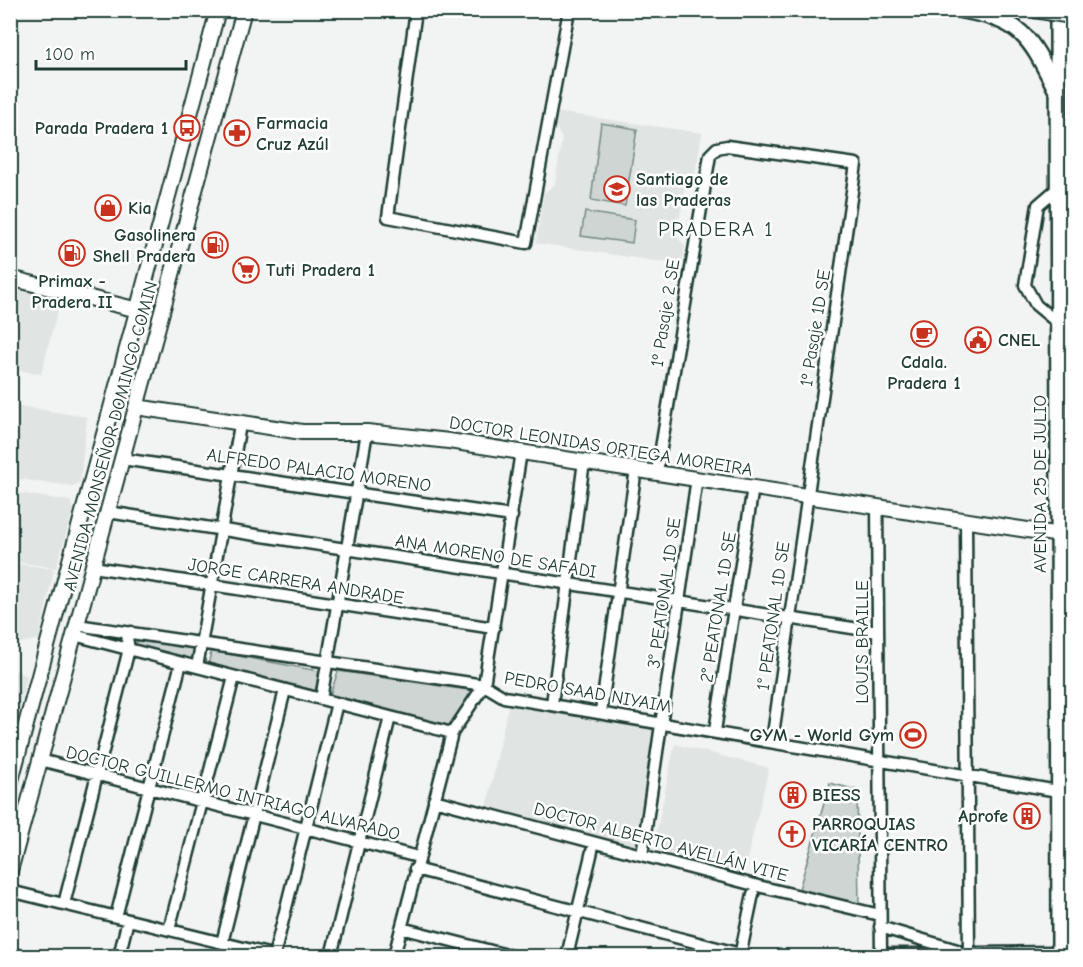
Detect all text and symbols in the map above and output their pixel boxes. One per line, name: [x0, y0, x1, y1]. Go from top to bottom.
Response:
scale bar: [36, 33, 186, 71]
text: 100 m: [45, 44, 95, 65]
bus stop icon: Parada Pradera 1: [172, 113, 202, 143]
place label: Farmacia Cruz Azúl: [256, 113, 329, 155]
place label: Parada Pradera 1: [35, 118, 168, 139]
pharmacy icon: Farmacia Cruz Azúl: [222, 118, 252, 148]
place label: Santiago de las Praderas: [636, 169, 731, 211]
school or university icon: Santiago de las Praderas: [602, 174, 632, 204]
shop icon: Kia: [93, 193, 123, 223]
place label: Kia: [128, 198, 152, 219]
district label: PRADERA 1: [658, 217, 774, 241]
place label: Gasolinera Shell Pradera: [93, 225, 196, 267]
fuel station icon: Gasolinera Shell Pradera: [200, 230, 230, 260]
fuel station icon: Primax - Pradera II: [57, 238, 87, 268]
supermarket icon: Tuti Pradera 1: [231, 255, 261, 285]
street label: 1º Pasaje 2 SE: [647, 257, 684, 369]
place label: Tuti Pradera 1: [266, 260, 375, 281]
street label: 1º Pasaje 1D SE: [796, 268, 835, 388]
place label: Primax - Pradera II: [32, 271, 112, 313]
street label: AVENIDA MONSEÑOR DOMINGO COMIN: [59, 279, 162, 593]
cafe icon: Cdala. Pradera 1: [909, 319, 939, 349]
public building icon: CNEL: [963, 325, 993, 355]
place label: CNEL: [998, 330, 1040, 351]
place label: Cdala. Pradera 1: [887, 352, 961, 394]
street label: AVENIDA 25 DE JULIO: [1030, 395, 1051, 573]
street label: DOCTOR LEONIDAS ORTEGA MOREIRA: [448, 412, 754, 481]
street label: ALFREDO PALACIO MORENO: [205, 444, 432, 497]
street label: 3° PEATONAL 1D SE: [644, 516, 685, 670]
street label: ANA MORENO DE SAFADI: [394, 530, 598, 583]
street label: 2° PEATONAL 1D SE: [696, 530, 741, 684]
street label: 1° PEATONAL 1D SE: [753, 540, 794, 692]
street label: JORGE CARRERA ANDRADE: [186, 554, 406, 609]
street label: LOUIS BRAILLE: [852, 580, 873, 704]
street label: PEDRO SAAD NIYAIM: [503, 667, 673, 718]
sports icon: GYM - World Gym: [898, 720, 928, 750]
place label: GYM - World Gym: [750, 725, 894, 746]
street label: DOCTOR GUILLERMO INTRIAGO ALVARADO: [64, 742, 402, 845]
building icon: BIESS: [778, 780, 808, 810]
place label: BIESS: [812, 785, 861, 806]
street label: DOCTOR ALBERTO AVELLÁN VITE: [531, 797, 791, 887]
building icon: Aprofe: [1012, 801, 1042, 831]
place label: Aprofe: [958, 806, 1008, 827]
place label: PARROQUIAS VICARÍA CENTRO: [812, 814, 948, 856]
church icon: PARROQUIAS VICARÍA CENTRO: [777, 819, 807, 849]

